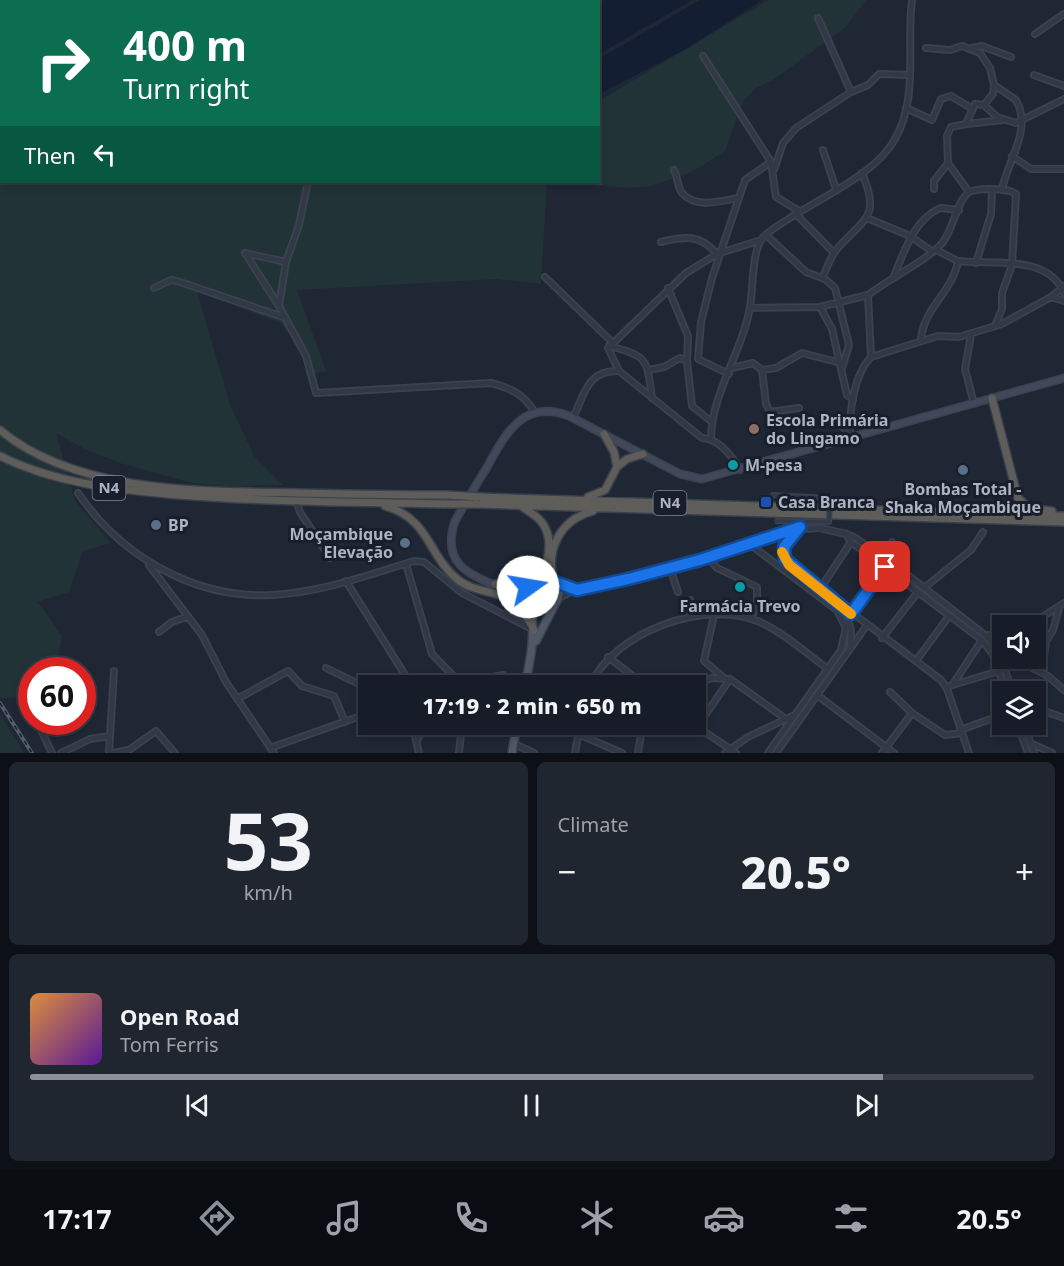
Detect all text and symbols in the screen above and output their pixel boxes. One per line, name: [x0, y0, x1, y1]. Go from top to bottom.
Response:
text: 400 m: [123, 16, 247, 73]
icon: right: [24, 24, 102, 102]
text: Turn right: [123, 70, 249, 107]
icon: left: [88, 138, 121, 171]
text: Then: [24, 140, 76, 170]
place label: Escola Primária do Lingamo: [766, 409, 888, 449]
marker: Escola Primária do Lingamo: [747, 422, 761, 436]
place label: M-pesa: [745, 454, 803, 476]
marker: M-pesa: [726, 458, 740, 472]
marker: Bombas Total - Shaka Moçambique: [956, 463, 970, 477]
road number: N4: [92, 476, 126, 500]
place label: Bombas Total - Shaka Moçambique: [885, 478, 1041, 518]
road number: N4: [654, 491, 686, 515]
place label: Casa Branca: [778, 491, 875, 513]
marker: Casa Branca: [759, 495, 773, 509]
place label: BP: [168, 514, 189, 536]
marker: BP: [149, 518, 163, 532]
place label: Moçambique Elevação: [290, 523, 393, 563]
marker: Moçambique Elevação: [398, 536, 412, 550]
pin: [859, 541, 910, 592]
icon: arrive: [868, 550, 901, 583]
position arrow: [496, 555, 560, 619]
marker: Farmácia Trevo: [733, 580, 747, 594]
place label: Farmácia Trevo: [679, 595, 801, 617]
map controls: [992, 615, 1046, 735]
button: sound: [992, 615, 1046, 669]
speed limit sign: 60: [18, 657, 96, 735]
button: layers: [992, 681, 1046, 735]
text: 17:19 · 2 min · 650 m: [422, 690, 642, 720]
text: 53: [224, 787, 313, 893]
text: Climate: [558, 811, 629, 838]
text: 20.5°: [741, 841, 851, 902]
text: −: [558, 849, 576, 894]
text: +: [1015, 849, 1034, 894]
text: km/h: [244, 879, 293, 906]
text: Open Road: [120, 1001, 240, 1031]
text: Tom Ferris: [120, 1031, 219, 1058]
icon: previous: [181, 1089, 214, 1122]
icon: pause: [515, 1089, 548, 1122]
icon: next: [850, 1089, 883, 1122]
icon: directions: [196, 1197, 238, 1239]
icon: music: [323, 1197, 365, 1239]
icon: phone: [450, 1197, 492, 1239]
icon: climate: [576, 1197, 618, 1239]
icon: car: [703, 1197, 745, 1239]
icon: filters: [830, 1197, 872, 1239]
text: 17:17: [42, 1200, 112, 1237]
text: 20.5°: [956, 1200, 1022, 1237]

